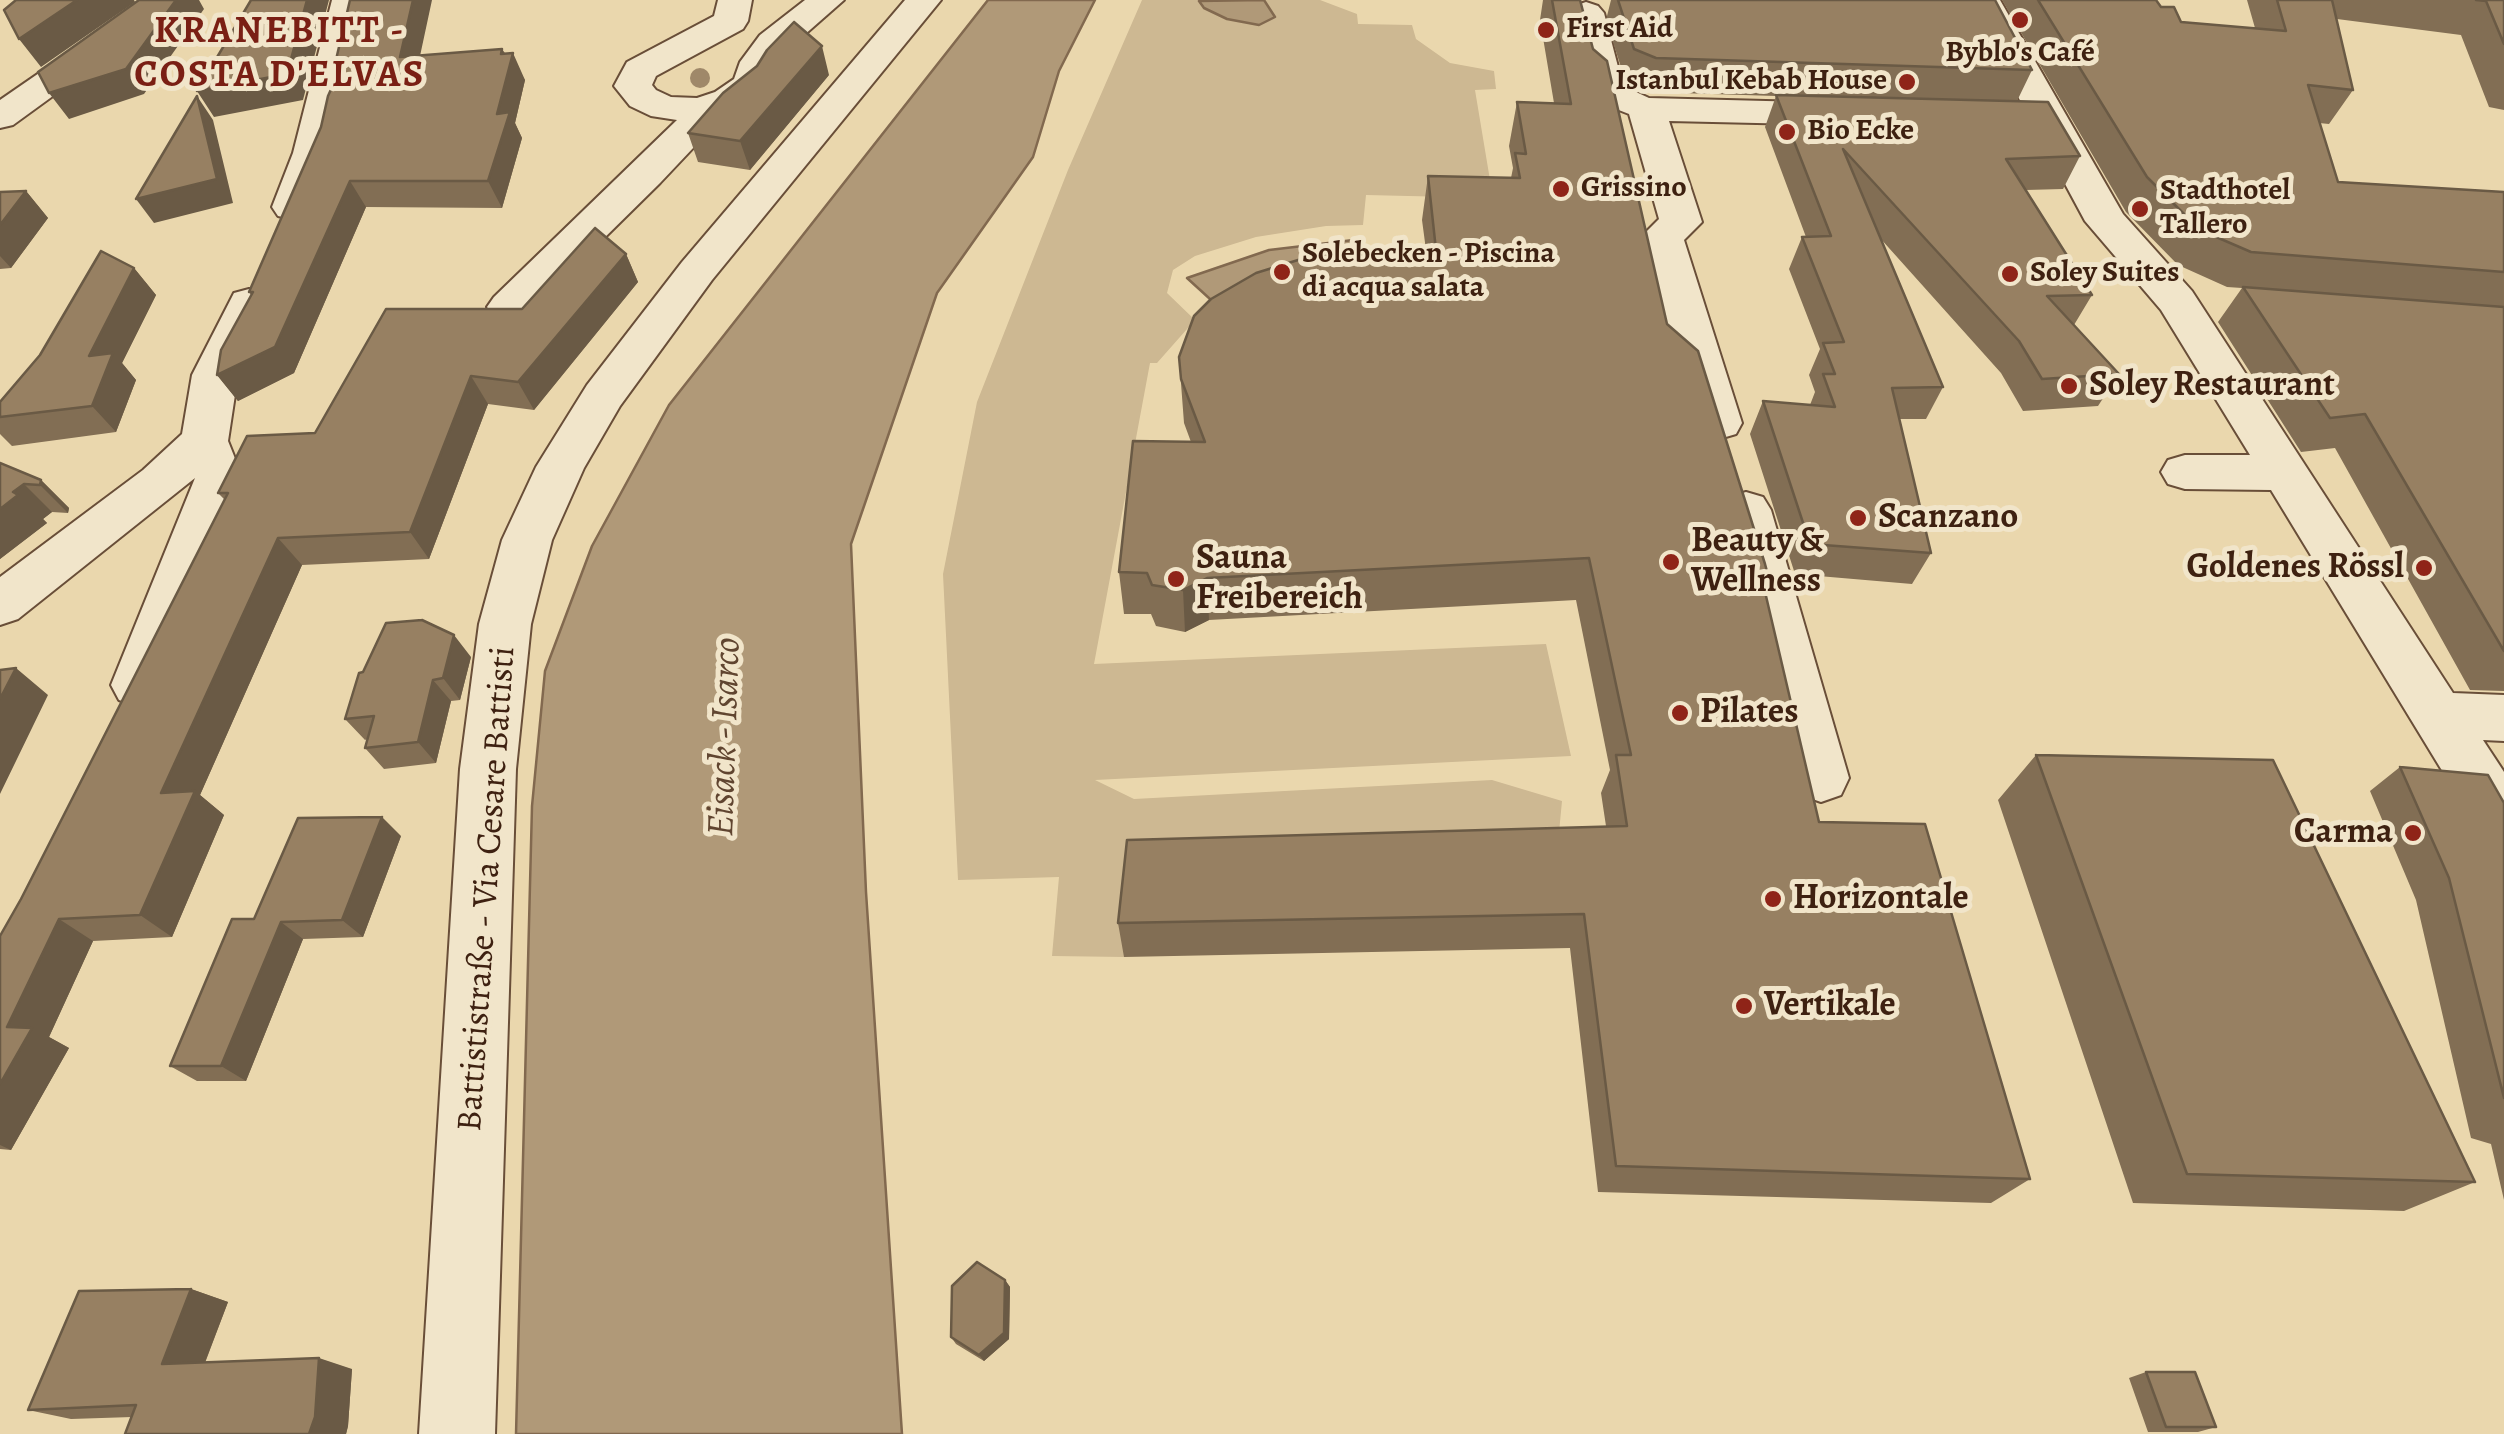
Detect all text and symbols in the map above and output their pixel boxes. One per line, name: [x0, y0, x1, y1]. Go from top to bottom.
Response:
marker: Byblo's Café: [2009, 9, 2031, 31]
district label: KRANEBITT - COSTA D'ELVAS: [134, 10, 426, 100]
place label: First Aid: [1566, 12, 1673, 48]
marker: First Aid: [1535, 19, 1557, 41]
place label: Byblo's Café: [1945, 36, 2095, 72]
place label: Istanbul Kebab House: [1615, 64, 1887, 100]
marker: Istanbul Kebab House: [1896, 71, 1918, 93]
place label: Bio Ecke: [1807, 114, 1914, 150]
marker: Bio Ecke: [1776, 121, 1798, 143]
place label: Grissino: [1581, 171, 1687, 207]
place label: Stadthotel Tallero: [2160, 174, 2290, 244]
marker: Grissino: [1550, 178, 1572, 200]
marker: Stadthotel Tallero: [2129, 198, 2151, 220]
place label: Solebecken - Piscina di acqua salata: [1302, 237, 1555, 308]
place label: Soley Suites: [2030, 256, 2179, 292]
marker: Solebecken - Piscina di acqua salata: [1271, 261, 1293, 283]
marker: Soley Suites: [1999, 263, 2021, 285]
place label: Soley Restaurant: [2089, 365, 2335, 407]
marker: Soley Restaurant: [2058, 375, 2080, 397]
place label: Scanzano: [1878, 497, 2018, 539]
marker: Scanzano: [1847, 507, 1869, 529]
place label: Beauty & Wellness: [1691, 521, 1824, 603]
place label: Sauna Freibereich: [1196, 538, 1363, 620]
place label: Goldenes Rössl: [2186, 547, 2404, 589]
marker: Beauty & Wellness: [1660, 551, 1682, 573]
marker: Goldenes Rössl: [2413, 557, 2435, 579]
marker: Sauna Freibereich: [1165, 568, 1187, 590]
water label: Eisack - Isarco: [700, 637, 752, 837]
street label: Battististraße - Via Cesare Battisti: [450, 645, 526, 1133]
place label: Pilates: [1700, 692, 1799, 734]
marker: Pilates: [1669, 702, 1691, 724]
place label: Carma: [2294, 812, 2393, 854]
marker: Carma: [2402, 822, 2424, 844]
place label: Horizontale: [1793, 878, 1969, 920]
marker: Horizontale: [1762, 888, 1784, 910]
place label: Vertikale: [1764, 985, 1896, 1027]
marker: Vertikale: [1733, 995, 1755, 1017]

